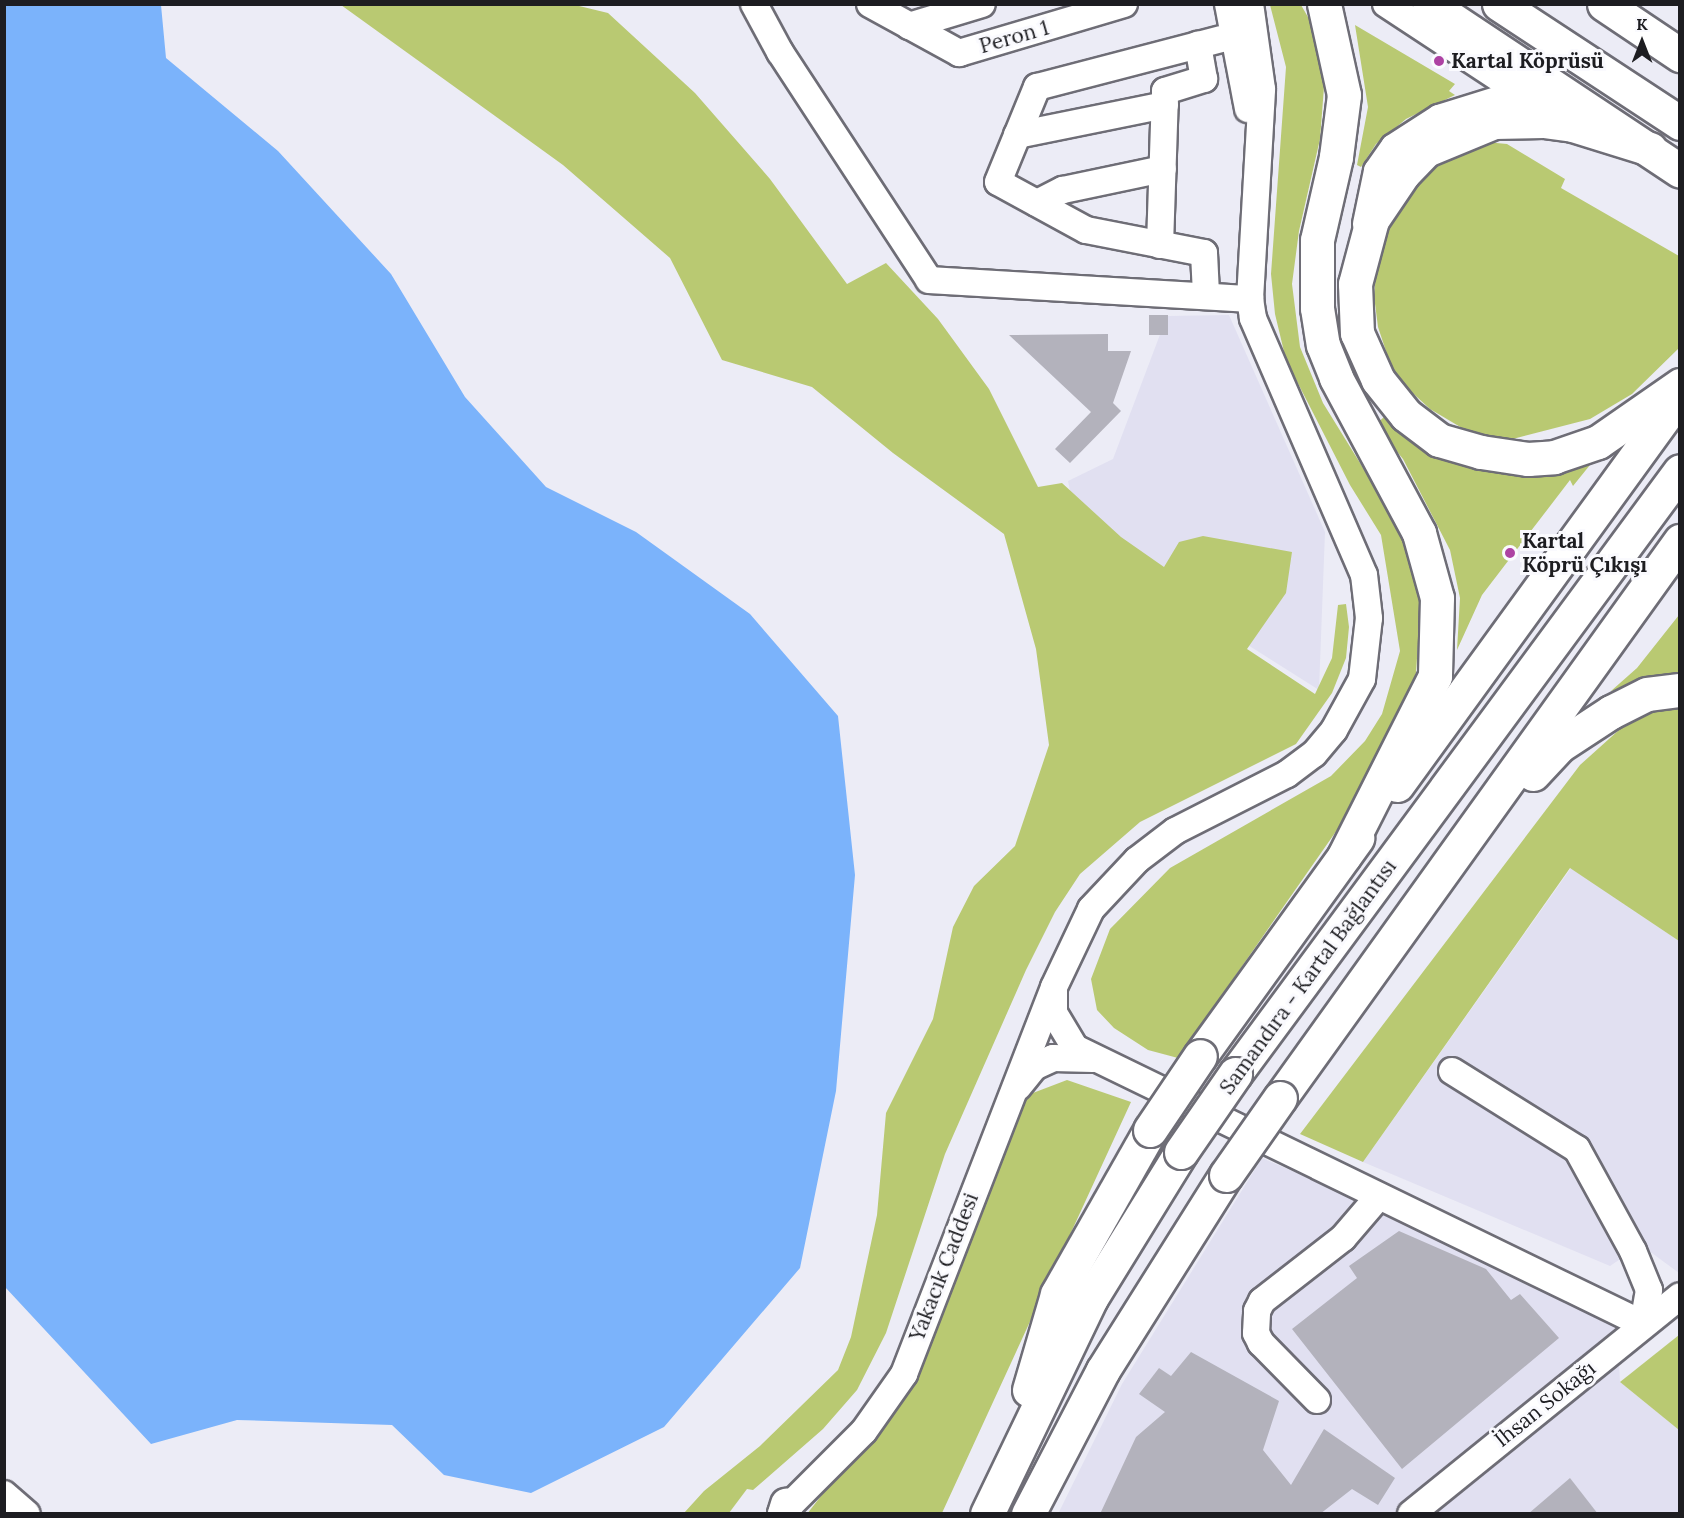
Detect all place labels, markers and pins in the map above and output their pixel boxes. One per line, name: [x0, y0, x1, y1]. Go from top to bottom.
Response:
place label: Kartal Köprüsü: [1451, 48, 1604, 74]
marker: Kartal Köprüsü: [1432, 54, 1446, 68]
place label: Kartal Köprü Çıkışı: [1522, 528, 1647, 578]
marker: Kartal Köprü Çıkışı: [1503, 546, 1517, 560]

